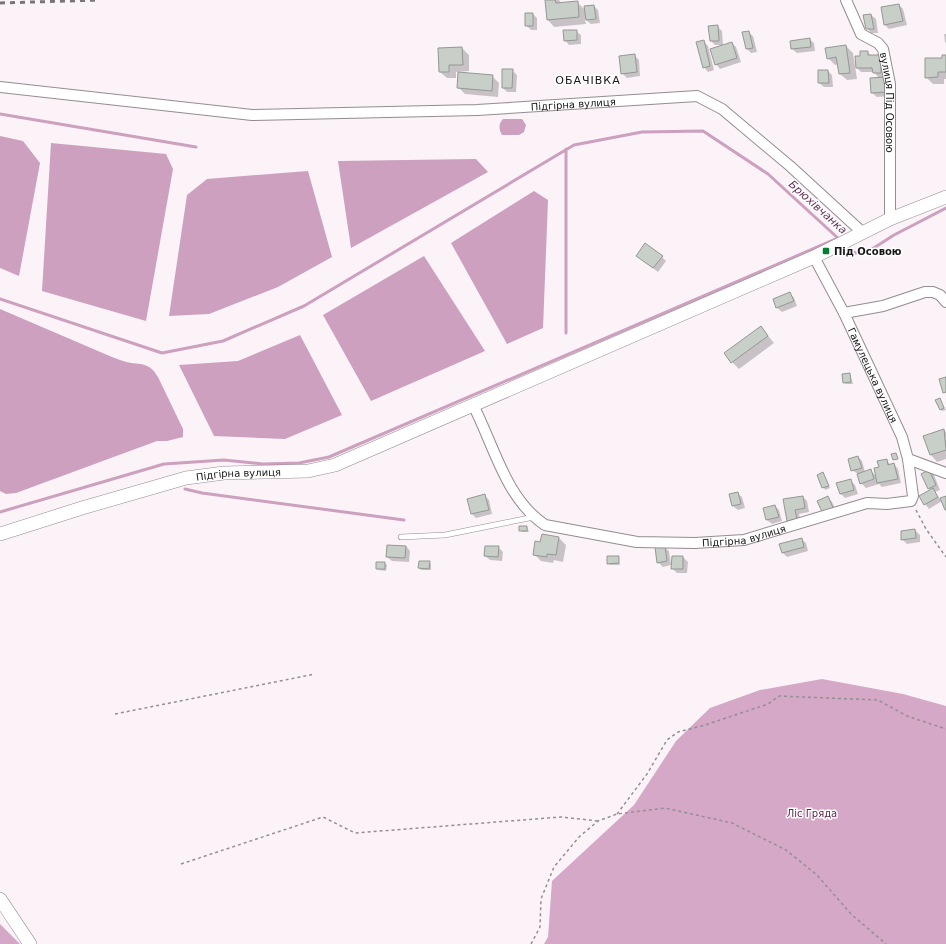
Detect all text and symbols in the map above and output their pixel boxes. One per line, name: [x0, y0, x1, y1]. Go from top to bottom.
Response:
street label: вулиця Під Осовою: [878, 51, 895, 153]
district label: ОБАЧІВКА: [555, 74, 621, 87]
street label: Підгірна вулиця: [530, 96, 616, 113]
water label: Брюхівчанка: [786, 178, 850, 237]
marker: Під Осовою: [821, 246, 831, 256]
place label: Під Осовою: [834, 246, 902, 257]
street label: Гамулецька вулиця: [846, 326, 900, 425]
street label: Підгірна вулиця: [195, 467, 281, 483]
street label: Підгірна вулиця: [702, 523, 787, 549]
park label: Ліс Гряда: [787, 808, 837, 819]

